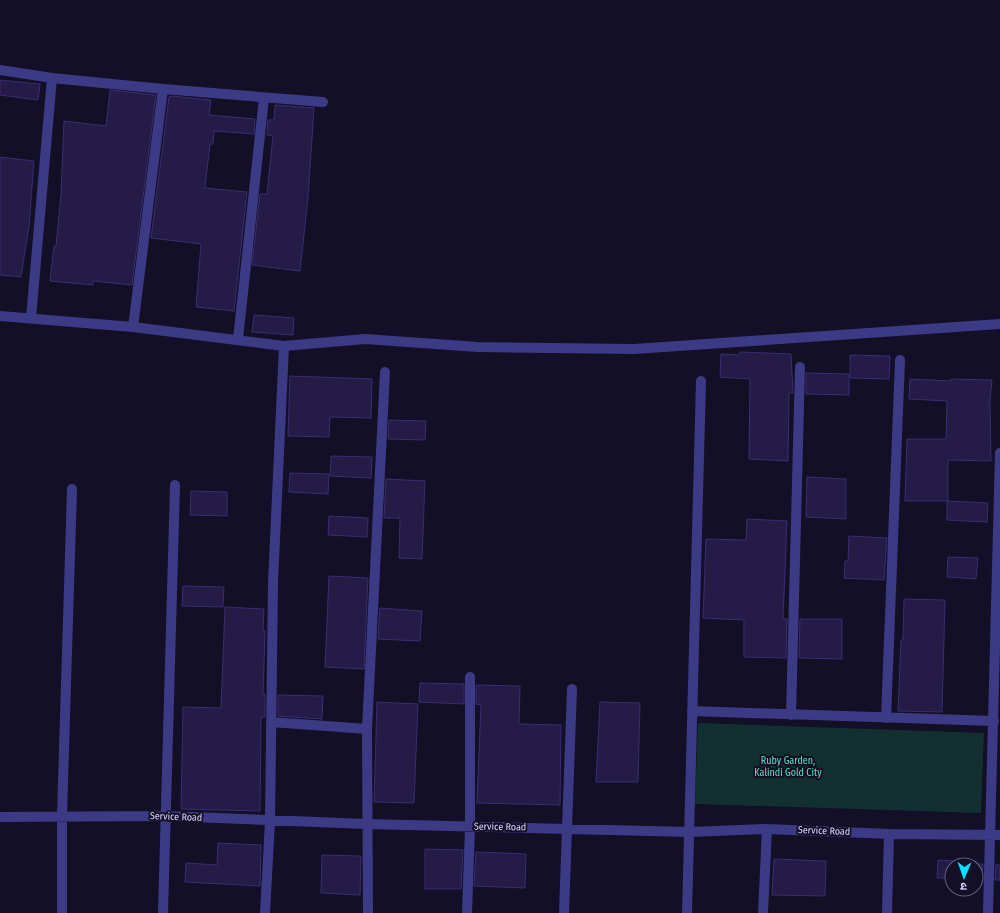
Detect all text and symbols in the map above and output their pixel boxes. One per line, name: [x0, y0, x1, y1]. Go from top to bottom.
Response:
park label: Ruby Garden, Kalindi Gold City: [754, 755, 822, 779]
street label: Service Road: [150, 810, 202, 824]
street label: Service Road: [474, 821, 526, 833]
street label: Service Road: [798, 824, 850, 838]
north arrow: [944, 857, 984, 897]
text: उ: [960, 880, 967, 893]

